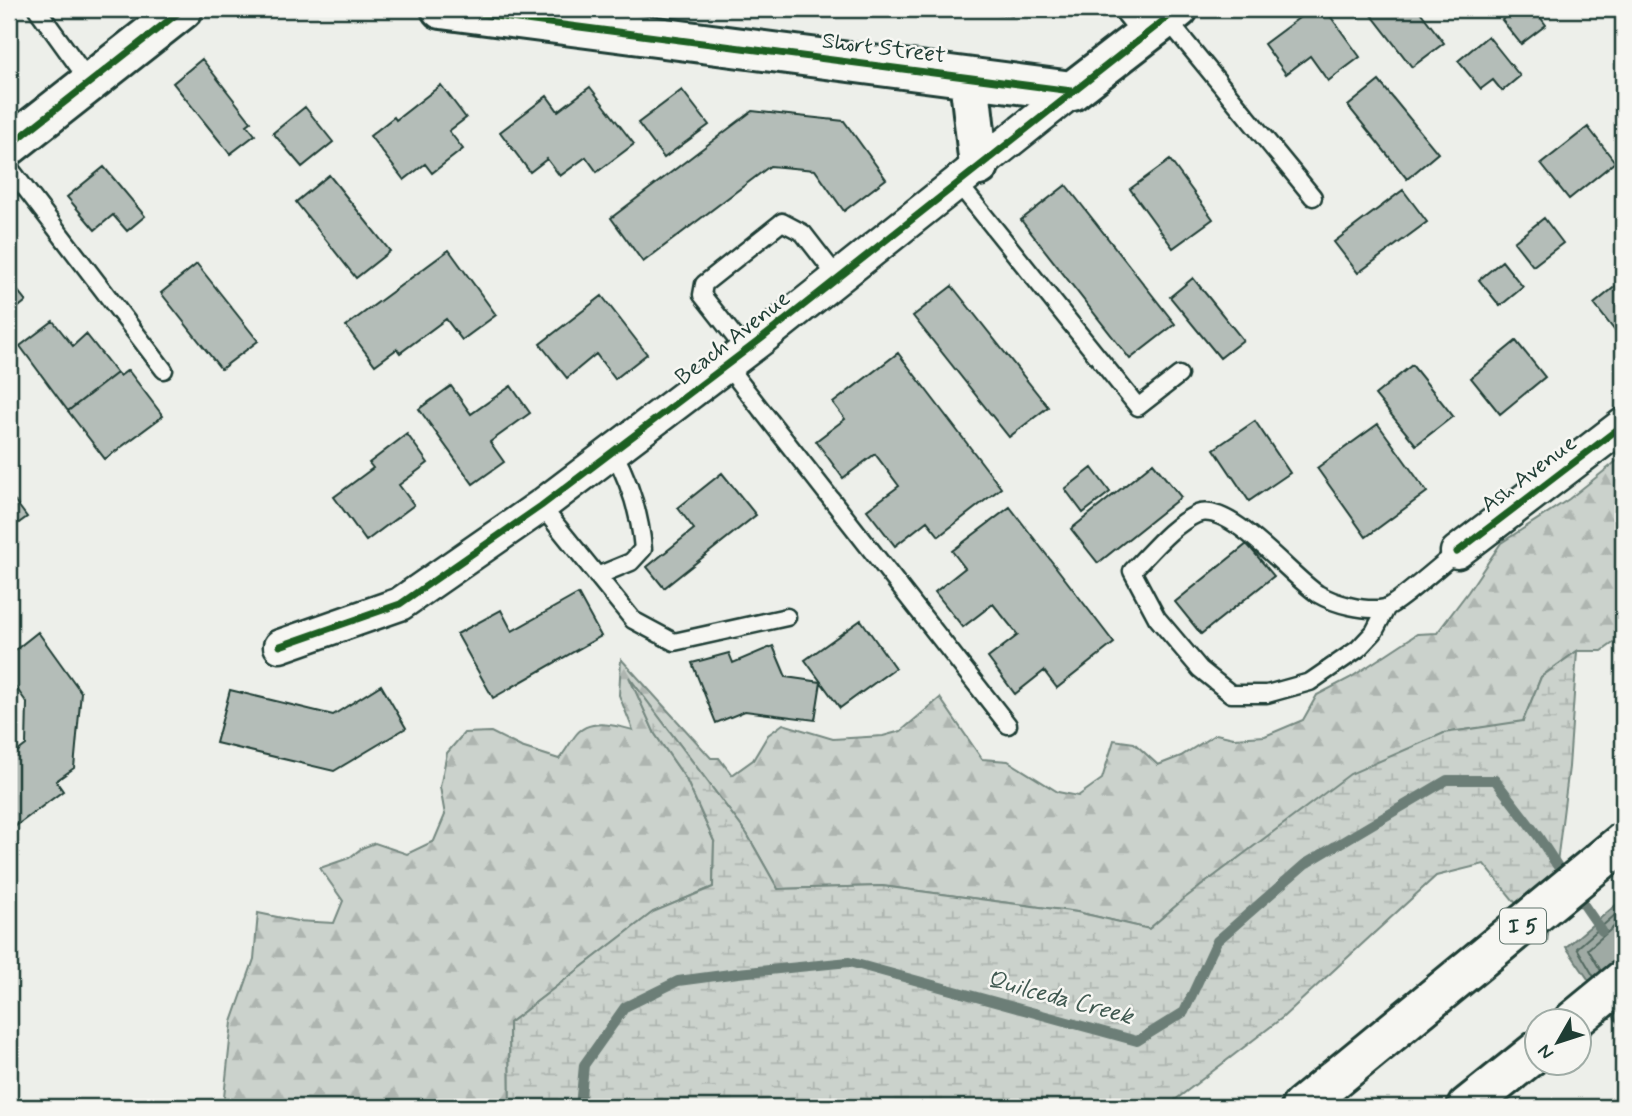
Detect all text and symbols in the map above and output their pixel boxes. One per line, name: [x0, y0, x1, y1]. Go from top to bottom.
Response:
street label: Short Street: [820, 27, 947, 71]
street label: Beach Avenue: [670, 284, 797, 393]
street label: Ash Avenue: [1475, 429, 1583, 520]
road number: I 5: [1500, 908, 1546, 944]
water label: Quilceda Creek: [983, 964, 1138, 1033]
north arrow: [1524, 1007, 1594, 1078]
text: N: [1532, 1039, 1560, 1065]

